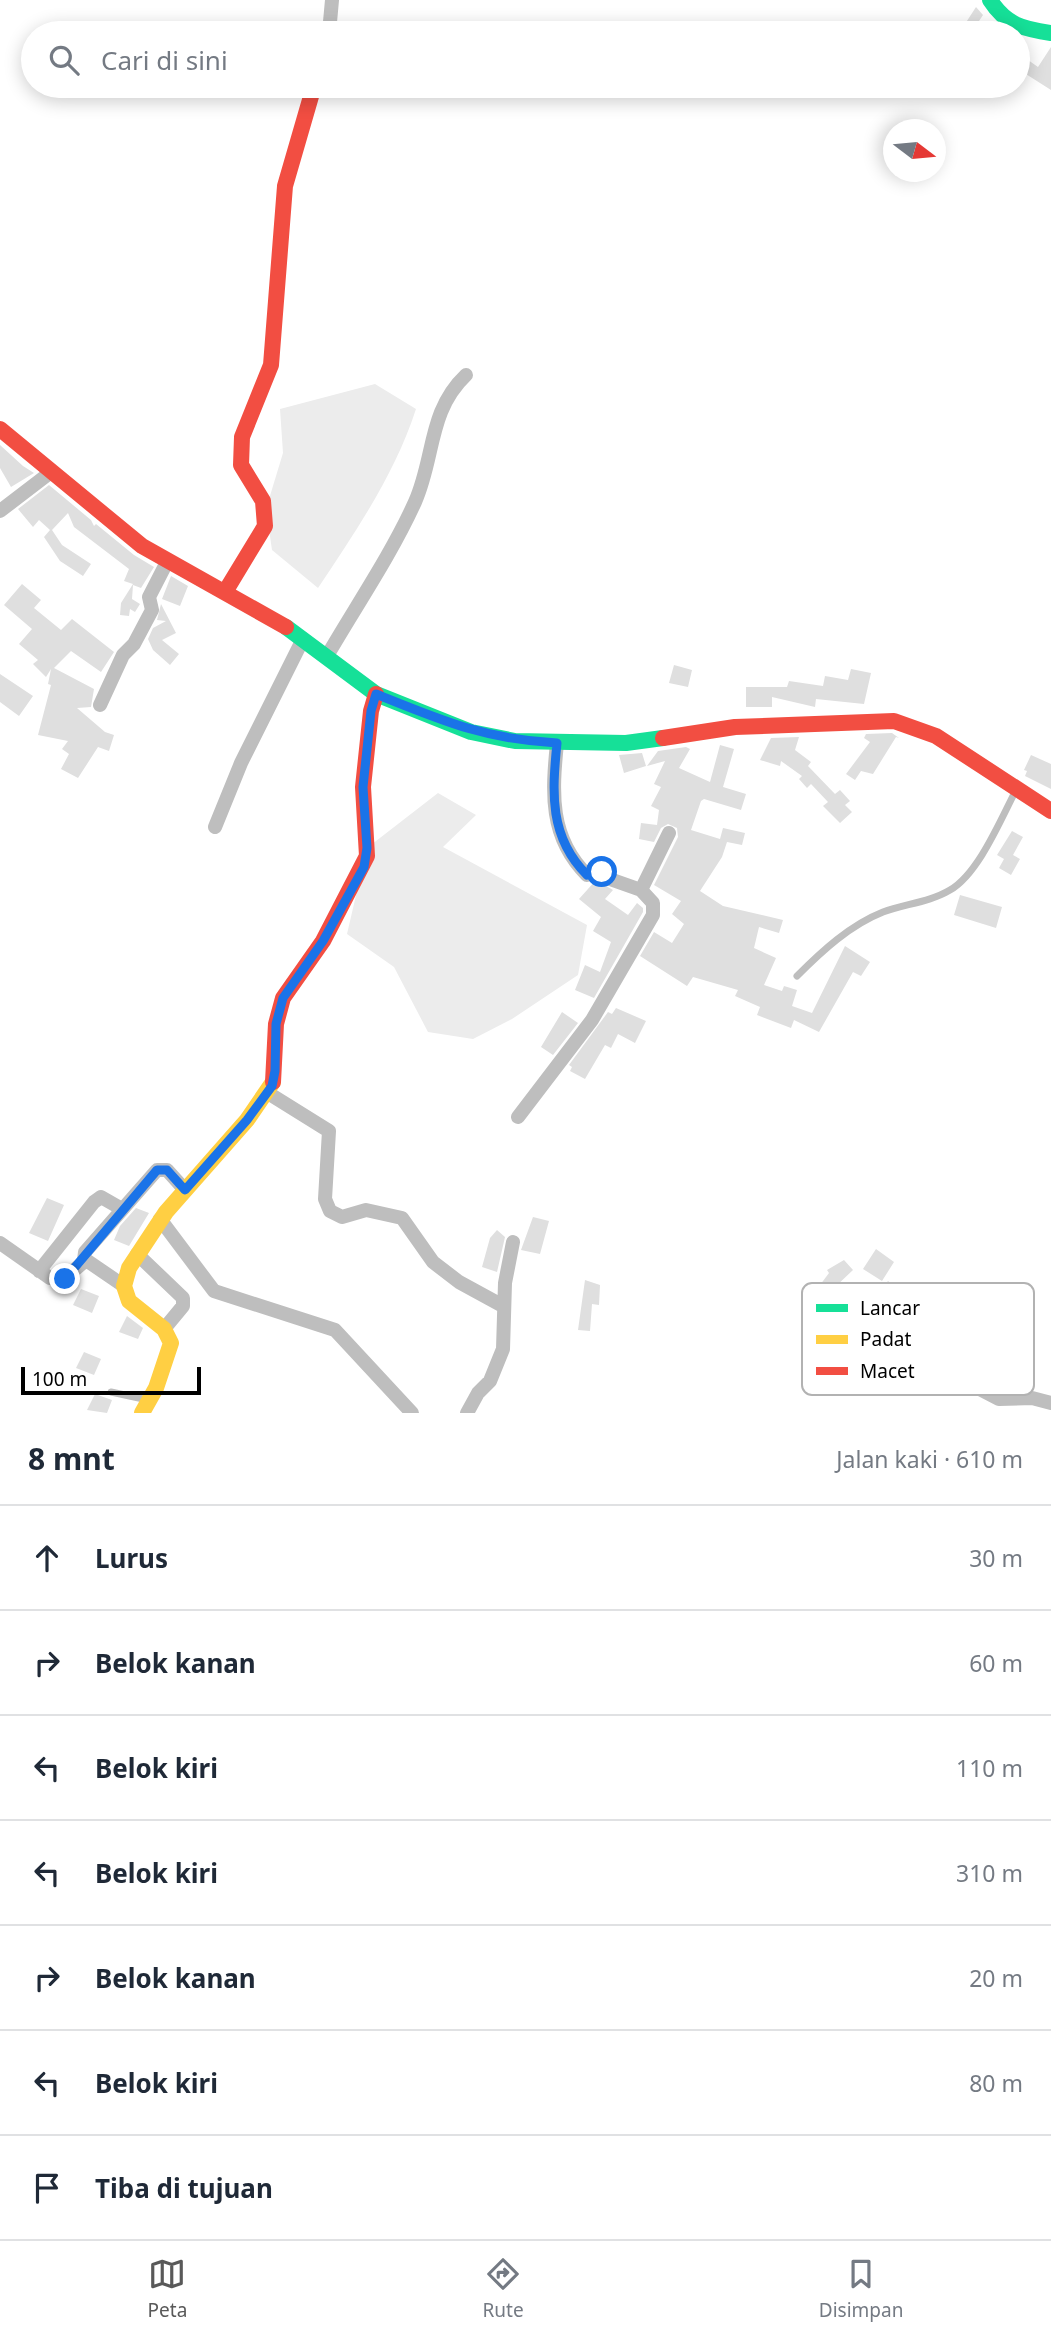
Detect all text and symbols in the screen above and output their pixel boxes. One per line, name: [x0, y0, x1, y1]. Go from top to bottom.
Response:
search box: [21, 21, 1030, 98]
icon: search: [45, 41, 83, 79]
text: Cari di sini: [101, 42, 228, 78]
north arrow: [883, 119, 946, 182]
route start: [586, 856, 617, 887]
route end: [49, 1263, 80, 1294]
legend: [802, 1283, 1034, 1395]
text: Lancar: [860, 1295, 920, 1321]
text: Padat: [860, 1326, 911, 1352]
text: Macet: [860, 1358, 915, 1384]
scale bar: [21, 1364, 201, 1396]
text: 100 m: [32, 1366, 87, 1392]
text: 8 mnt: [28, 1438, 115, 1479]
text: Jalan kaki · 610 m: [836, 1443, 1023, 1475]
icon: ahead: [28, 1539, 66, 1577]
text: Lurus: [95, 1540, 168, 1576]
text: 30 m: [969, 1542, 1023, 1574]
icon: right: [28, 1644, 66, 1682]
text: Belok kanan: [95, 1645, 256, 1681]
text: 60 m: [969, 1647, 1023, 1679]
icon: left: [28, 1749, 66, 1787]
text: Belok kiri: [95, 1750, 218, 1786]
text: 110 m: [956, 1752, 1023, 1784]
icon: left: [28, 1854, 66, 1892]
text: Belok kiri: [95, 1855, 218, 1891]
text: 310 m: [956, 1857, 1023, 1889]
icon: right: [28, 1959, 66, 1997]
text: Belok kanan: [95, 1960, 256, 1996]
text: 20 m: [969, 1962, 1023, 1994]
icon: left: [28, 2064, 66, 2102]
text: Belok kiri: [95, 2065, 218, 2101]
text: 80 m: [969, 2067, 1023, 2099]
icon: arrive: [28, 2169, 66, 2207]
text: Tiba di tujuan: [95, 2170, 273, 2206]
tab: Peta: [148, 2255, 187, 2323]
tab: Rute: [482, 2255, 524, 2323]
tab: Disimpan: [819, 2255, 903, 2323]

